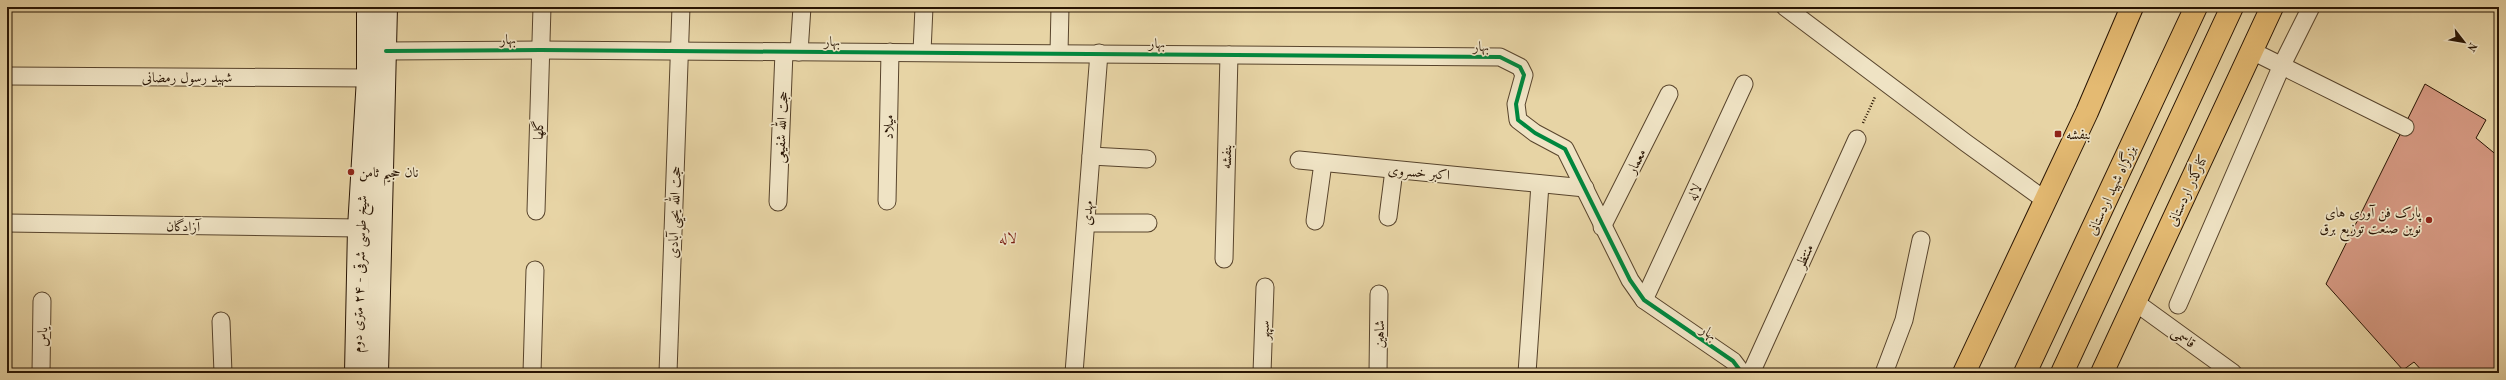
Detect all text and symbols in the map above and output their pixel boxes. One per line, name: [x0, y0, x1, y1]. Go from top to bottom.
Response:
north arrow: [2444, 22, 2484, 62]
street label: بهار: [498, 33, 516, 49]
street label: بهار: [822, 35, 840, 51]
street label: بهار: [1147, 37, 1165, 53]
street label: بهار: [1471, 40, 1489, 56]
text: N: [2464, 40, 2478, 53]
street label: شهید رسول رمضانی: [142, 71, 232, 87]
street label: حجت الله شفیعی: [768, 90, 793, 164]
street label: میلاد: [882, 114, 897, 140]
street label: گلها: [530, 120, 546, 140]
place label: بنفشه: [2066, 128, 2090, 143]
marker: بنفشه: [2053, 129, 2063, 139]
street label: بزرگراه شهید اردستانی: [2082, 142, 2141, 238]
street label: بنفشه: [1220, 145, 1235, 169]
street label: معمار: [1624, 147, 1650, 178]
street label: کنارگذر اردستانی: [2162, 151, 2211, 229]
street label: اکبر خسروی: [1387, 163, 1451, 185]
street label: حجت الله یحیی آبادی: [661, 165, 688, 259]
place label: نان حجیم ثامن: [359, 166, 419, 186]
marker: نان حجیم ثامن: [346, 167, 356, 177]
street label: لاله: [1685, 182, 1705, 203]
street label: شیخ طوسی شرقی - ۲۴ متری دوم: [350, 195, 375, 353]
street label: مهدی: [1080, 200, 1098, 226]
place label: پارک فن آوری های نوین صنعت توزیع برق: [2319, 204, 2422, 242]
marker: پارک فن آوری های نوین صنعت توزیع برق: [2424, 215, 2434, 225]
street label: آزادگان: [166, 218, 202, 235]
district label: لاله: [999, 232, 1017, 247]
street label: منتظر: [1793, 242, 1817, 273]
street label: سپهر: [1258, 320, 1274, 342]
street label: شاهین: [1373, 320, 1388, 348]
street label: بهار: [1695, 321, 1719, 345]
street label: قاسمی: [2168, 325, 2198, 353]
street label: یاس: [36, 326, 51, 347]

